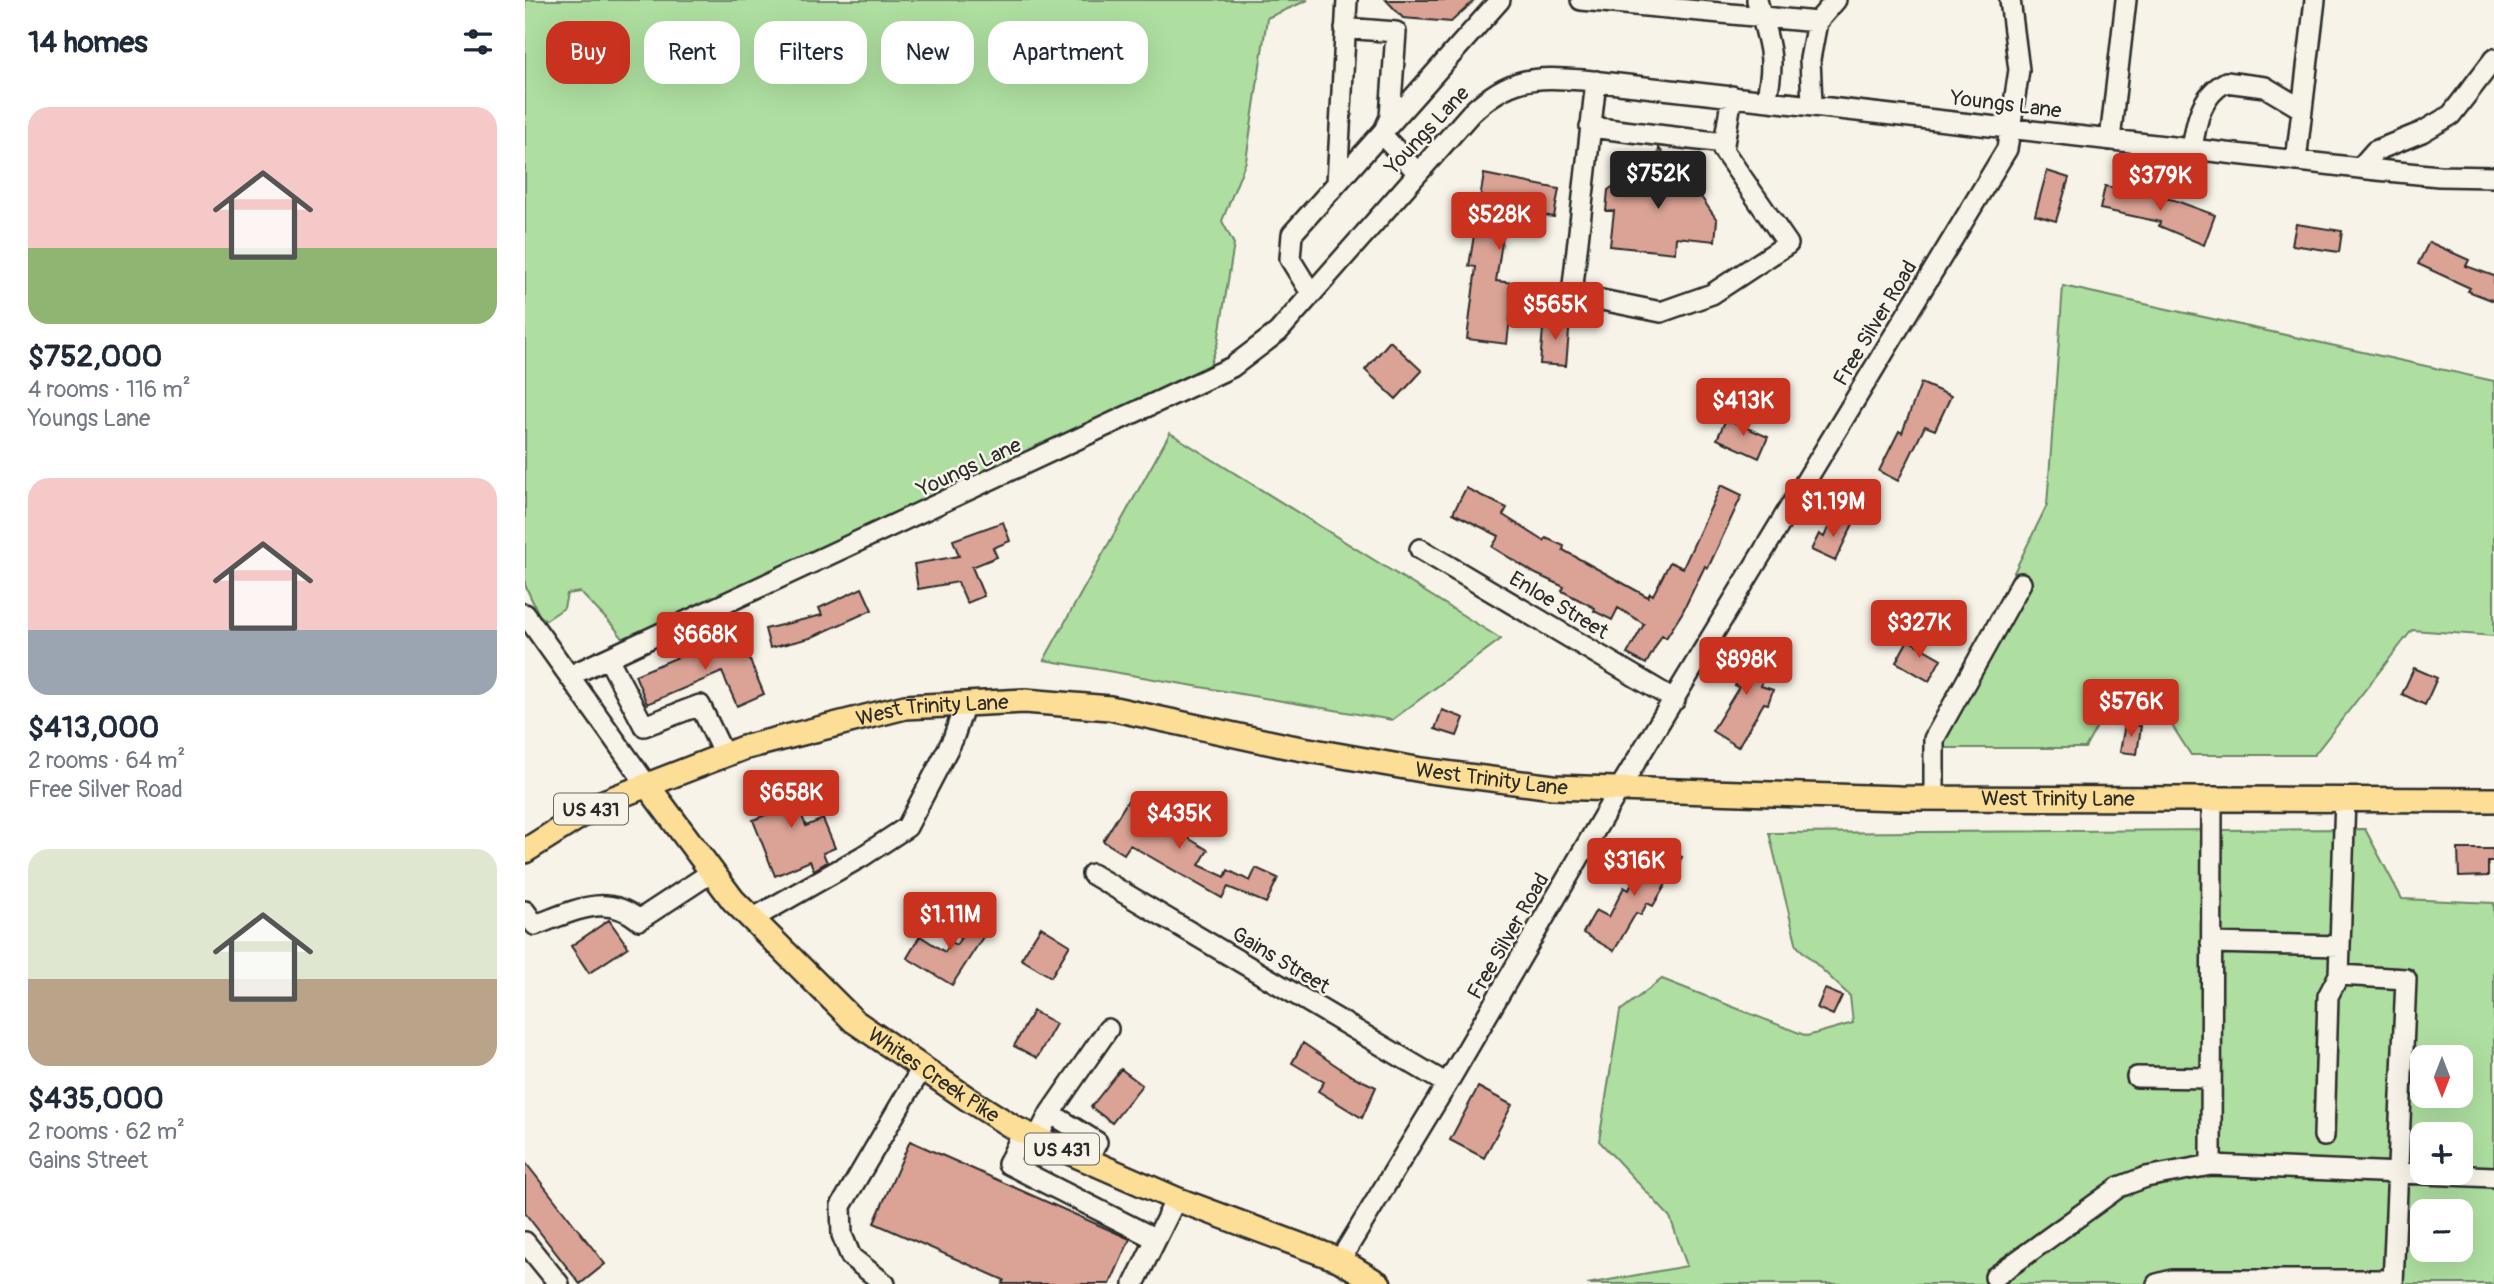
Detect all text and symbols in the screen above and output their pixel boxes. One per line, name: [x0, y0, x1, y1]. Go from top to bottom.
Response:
chip: Buy: [546, 21, 630, 84]
chip: Rent: [644, 21, 740, 84]
chip: Filters: [754, 21, 867, 84]
chip: New: [881, 21, 974, 84]
chip: Apartment: [988, 21, 1148, 84]
icon: filters: [459, 23, 497, 61]
text: 14 homes: [28, 24, 148, 61]
street label: Youngs Lane: [1379, 80, 1476, 181]
street label: Youngs Lane: [1948, 84, 2064, 125]
icon: home: [200, 152, 326, 278]
pin: $752K: [1609, 152, 1707, 211]
pin: $379K: [2111, 154, 2209, 213]
text: $752K: [1626, 159, 1690, 188]
text: $379K: [2128, 161, 2192, 190]
pin: $528K: [1450, 192, 1548, 252]
text: $528K: [1467, 200, 1531, 229]
street label: Free Silver Road: [1827, 256, 1923, 391]
pin: $565K: [1506, 282, 1604, 342]
text: $565K: [1523, 290, 1587, 319]
text: $752,000: [28, 338, 162, 375]
text: 4 rooms · 116 m²: [28, 375, 191, 404]
pin: $413K: [1694, 378, 1792, 438]
text: $413K: [1712, 386, 1774, 415]
text: Youngs Lane: [28, 404, 150, 433]
street label: Youngs Lane: [912, 431, 1026, 504]
pin: $1.19M: [1776, 480, 1890, 539]
text: $1.19M: [1801, 487, 1865, 516]
icon: home: [200, 523, 326, 649]
street label: Enloe Street: [1504, 565, 1614, 646]
pin: $327K: [1870, 600, 1968, 660]
text: $327K: [1887, 608, 1951, 637]
pin: $668K: [656, 612, 754, 672]
text: $668K: [673, 620, 737, 649]
pin: $898K: [1697, 638, 1795, 697]
text: $898K: [1715, 645, 1777, 674]
pin: $576K: [2082, 680, 2180, 739]
text: $576K: [2099, 687, 2163, 716]
street label: West Trinity Lane: [853, 689, 1010, 733]
text: $413,000: [28, 709, 159, 746]
text: 2 rooms · 64 m²: [28, 746, 185, 775]
street label: West Trinity Lane: [1414, 756, 1569, 801]
pin: $658K: [742, 770, 840, 830]
text: Free Silver Road: [28, 775, 183, 804]
text: $658K: [759, 778, 823, 807]
street label: West Trinity Lane: [1981, 785, 2135, 813]
pin: $435K: [1130, 792, 1228, 851]
road number: US 431: [554, 794, 628, 824]
text: $435K: [1147, 799, 1211, 828]
pin: $316K: [1585, 838, 1683, 898]
text: $316K: [1603, 846, 1665, 875]
street label: Free Silver Road: [1461, 868, 1555, 1004]
pin: $1.11M: [893, 892, 1007, 952]
icon: home: [200, 894, 326, 1020]
text: $1.11M: [919, 900, 981, 929]
street label: Gains Street: [1227, 921, 1335, 1000]
street label: Whites Creek Pike: [862, 1021, 1005, 1130]
north arrow: [2410, 1045, 2473, 1108]
map controls: [2410, 1045, 2473, 1262]
text: $435,000: [28, 1080, 164, 1117]
text: 2 rooms · 62 m²: [28, 1117, 185, 1146]
button: +: [2410, 1122, 2473, 1185]
road number: US 431: [1025, 1134, 1099, 1164]
text: Gains Street: [28, 1146, 148, 1175]
button: −: [2410, 1199, 2473, 1262]

